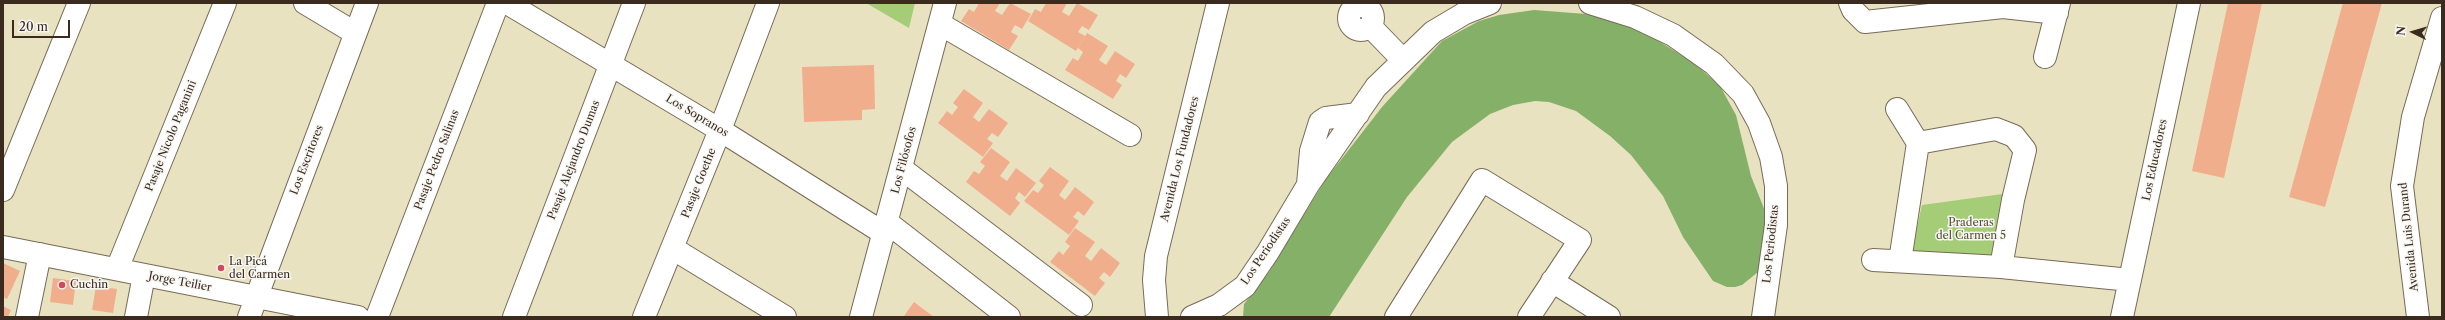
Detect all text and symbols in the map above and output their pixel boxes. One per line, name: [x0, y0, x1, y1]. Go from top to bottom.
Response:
scale bar: [14, 12, 72, 38]
north arrow: [2393, 12, 2433, 52]
text: 20 m: [19, 19, 48, 34]
text: N: [2394, 26, 2408, 36]
street label: Pasaje Nicolo Paganini: [143, 79, 199, 193]
street label: Los Sopranos: [663, 92, 731, 140]
street label: Avenida Los Fundadores: [1158, 95, 1202, 223]
street label: Pasaje Alejandro Dumas: [545, 99, 603, 221]
street label: Pasaje Pedro Salinas: [412, 108, 462, 212]
street label: Los Educadores: [2140, 118, 2170, 202]
street label: Los Escritores: [288, 123, 326, 197]
street label: Los Filósofos: [889, 125, 919, 195]
street label: Pasaje Goethe: [679, 146, 719, 220]
street label: Avenida Luis Durand: [2397, 182, 2421, 292]
street label: Los Periodistas: [1760, 204, 1782, 284]
street label: Los Periodistas: [1238, 215, 1294, 287]
park label: Praderas del Carmen 5: [1936, 216, 2006, 242]
place label: La Picá del Carmen: [229, 255, 290, 281]
marker: La Picá del Carmen: [216, 263, 226, 273]
street label: Jorge Teilier: [147, 269, 213, 295]
place label: Cuchin: [70, 278, 108, 292]
marker: Cuchin: [57, 280, 67, 290]

